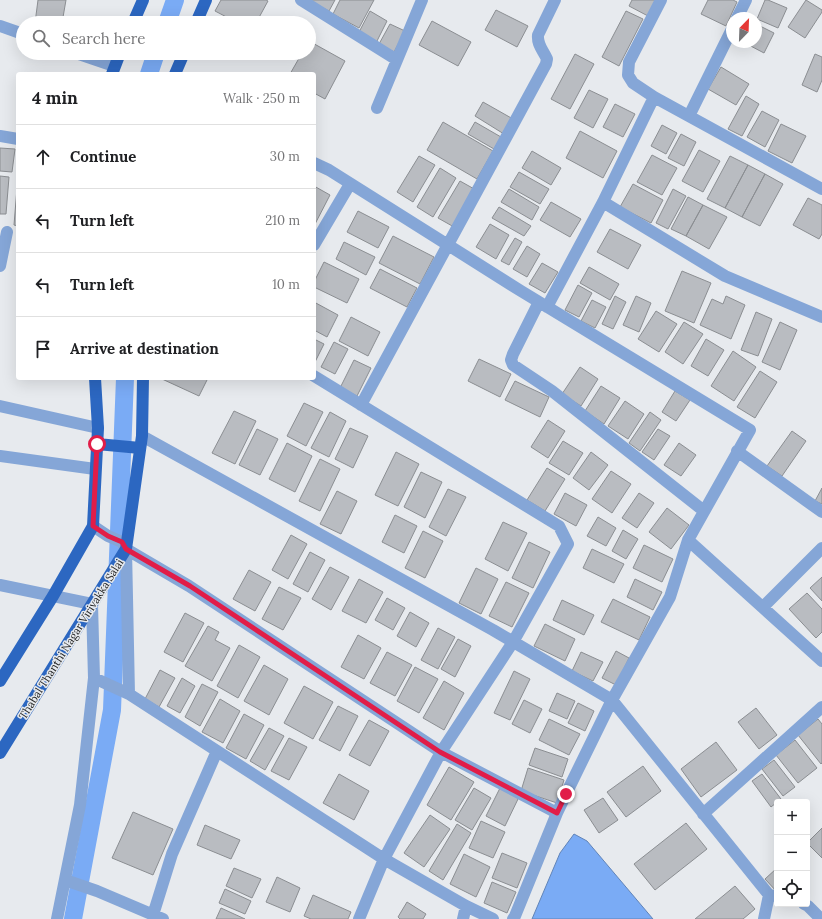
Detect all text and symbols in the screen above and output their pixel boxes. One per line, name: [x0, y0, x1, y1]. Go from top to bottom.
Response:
north arrow: [726, 12, 762, 48]
search box: [16, 16, 316, 60]
icon: search: [30, 27, 52, 49]
text: Search here: [62, 29, 145, 48]
text: 4 min: [32, 87, 78, 109]
text: Walk · 250 m: [223, 90, 300, 107]
icon: ahead: [32, 146, 54, 168]
text: Continue: [70, 147, 136, 166]
text: 30 m: [270, 148, 300, 165]
icon: left: [32, 210, 54, 232]
text: Turn left: [70, 211, 134, 230]
text: 210 m: [265, 212, 300, 229]
icon: left: [32, 274, 54, 296]
text: Turn left: [70, 275, 134, 294]
text: 10 m: [272, 276, 300, 293]
icon: arrive: [32, 338, 54, 360]
text: Arrive at destination: [70, 339, 219, 358]
route start: [88, 435, 106, 453]
street label: Thabal Thanthi Nagar Virivakka Salai: [16, 556, 126, 722]
route end: [557, 785, 575, 803]
map controls: [774, 799, 810, 907]
button: +: [774, 799, 810, 835]
button: −: [774, 835, 810, 871]
button: locate: [774, 871, 810, 907]

